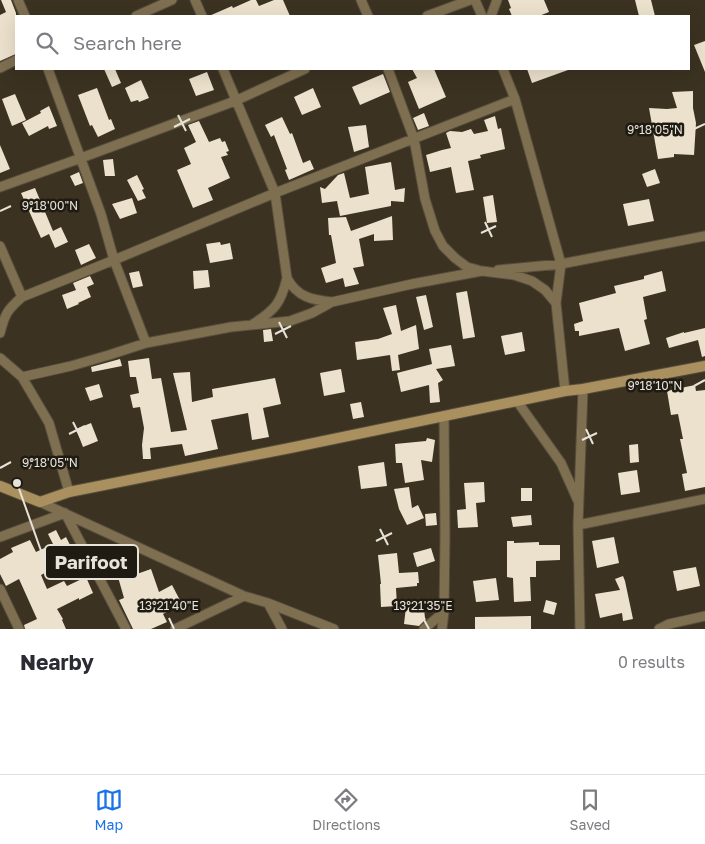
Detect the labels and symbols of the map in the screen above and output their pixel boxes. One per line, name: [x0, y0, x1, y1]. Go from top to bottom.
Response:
text: 9°18'05"N: [627, 122, 683, 137]
text: 9°18'00"N: [22, 198, 78, 213]
text: 9°18'10"N: [628, 378, 682, 393]
text: 9°18'05"N: [22, 455, 78, 470]
callout: Parifoot: [45, 545, 138, 579]
text: Parifoot: [54, 550, 128, 573]
text: 13°21'40"E: [139, 598, 199, 613]
text: 13°21'35"E: [394, 598, 452, 613]

